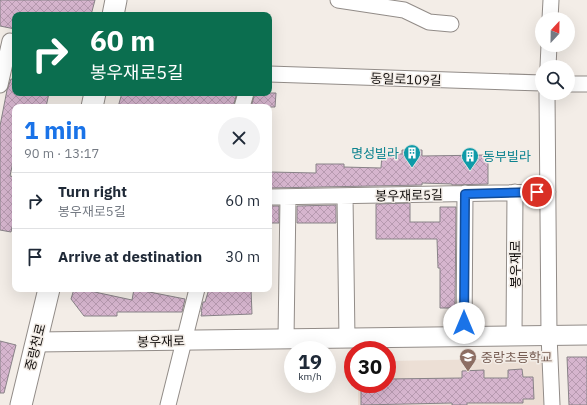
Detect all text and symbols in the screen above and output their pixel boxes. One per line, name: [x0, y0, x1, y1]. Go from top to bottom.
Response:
north arrow: [535, 12, 575, 52]
map controls: [535, 12, 575, 100]
text: 60 m: [90, 22, 155, 59]
icon: right: [24, 28, 76, 80]
button: search: [535, 60, 575, 100]
text: 봉우재로5길: [90, 61, 184, 84]
street label: 동일로109길: [370, 70, 442, 89]
text: 1 min: [24, 114, 87, 146]
button: close: [218, 117, 260, 159]
building icon: 명성빌라: [402, 143, 422, 168]
text: 90 m · 13:17: [24, 145, 99, 162]
place label: 명성빌라: [351, 145, 399, 162]
building icon: 동부빌라: [460, 146, 480, 171]
place label: 동부빌라: [483, 148, 531, 165]
pin: [520, 175, 554, 209]
icon: arrive: [526, 181, 548, 203]
text: Turn right: [58, 182, 127, 201]
street label: 봉우재로5길: [375, 186, 443, 205]
icon: right: [24, 190, 46, 212]
text: 60 m: [225, 191, 260, 210]
text: 봉우재로5길: [58, 203, 126, 220]
street label: 봉우재로: [507, 240, 524, 288]
icon: arrive: [24, 246, 46, 268]
text: Arrive at destination: [58, 247, 202, 266]
text: 30 m: [225, 247, 260, 266]
position arrow: [443, 302, 485, 344]
street label: 중랑천로: [21, 322, 50, 372]
street label: 봉우재로: [137, 333, 185, 350]
speed limit sign: 30: [344, 341, 396, 393]
school or university icon: 중랑초등학교: [458, 347, 478, 372]
text: 19: [298, 348, 322, 375]
place label: 중랑초등학교: [481, 349, 553, 366]
text: km/h: [298, 370, 322, 383]

